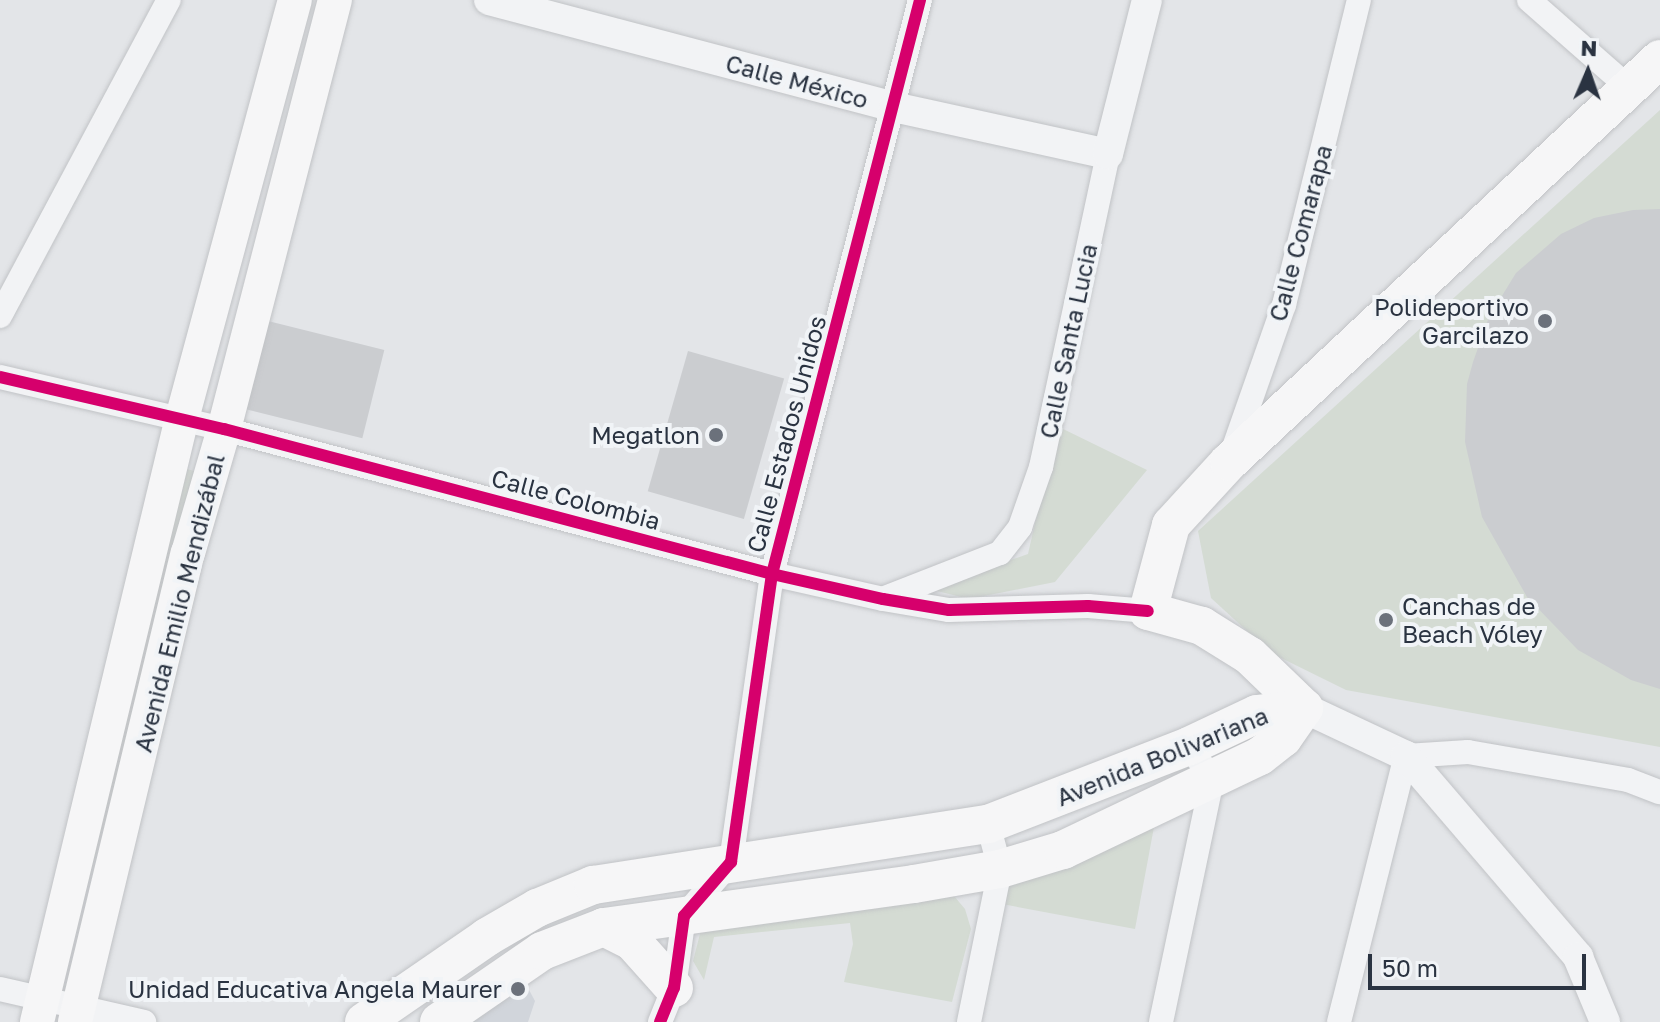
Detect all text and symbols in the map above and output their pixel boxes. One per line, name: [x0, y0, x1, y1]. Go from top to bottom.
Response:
north arrow: [1548, 32, 1628, 112]
text: N: [1580, 34, 1598, 61]
street label: Calle México: [723, 48, 871, 114]
street label: Calle Comarapa: [1263, 142, 1337, 324]
street label: Calle Santa Lucia: [1033, 241, 1103, 441]
place label: Polideportivo Garcilazo: [1374, 293, 1529, 349]
street label: Calle Estados Unidos: [741, 312, 831, 556]
marker: Polideportivo Garcilazo: [1536, 312, 1554, 330]
place label: Megatlon: [591, 421, 700, 449]
marker: Megatlon: [707, 426, 725, 444]
street label: Avenida Emilio Mendizábal: [128, 451, 230, 755]
street label: Calle Colombia: [488, 463, 664, 535]
place label: Canchas de Beach Vóley: [1402, 592, 1543, 648]
marker: Canchas de Beach Vóley: [1377, 611, 1395, 629]
street label: Avenida Bolivariana: [1052, 700, 1272, 812]
scale bar: [1372, 938, 1590, 988]
text: 50 m: [1382, 953, 1438, 982]
place label: Unidad Educativa Angela Maurer: [128, 975, 502, 1003]
marker: Unidad Educativa Angela Maurer: [509, 980, 527, 998]

